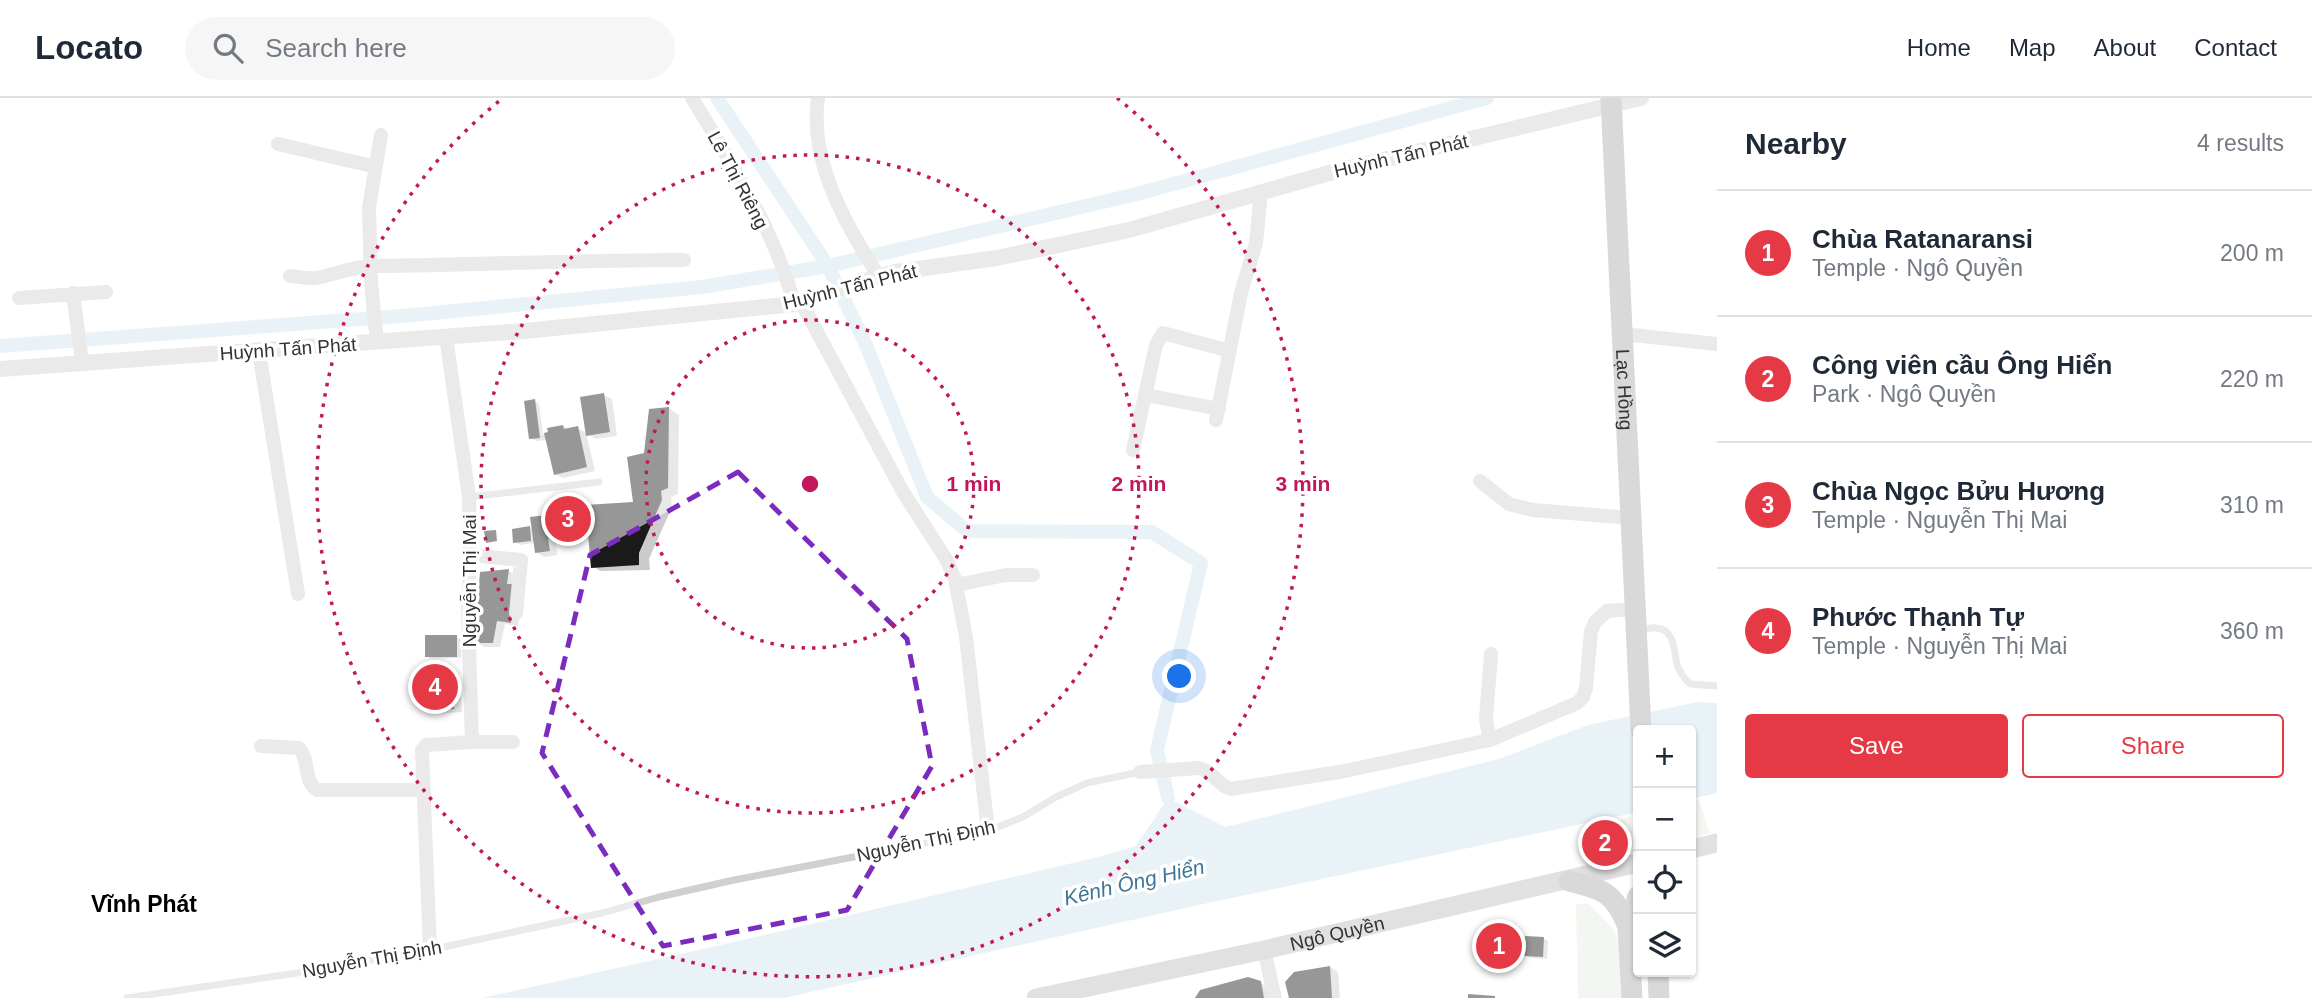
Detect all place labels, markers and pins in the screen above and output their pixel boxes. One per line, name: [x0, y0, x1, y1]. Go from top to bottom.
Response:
centre of rings: [798, 472, 822, 496]
pin: 3: [545, 493, 591, 545]
pin: 4: [412, 661, 458, 713]
pin: 2: [1582, 817, 1628, 869]
pin: 1: [1476, 920, 1522, 972]

